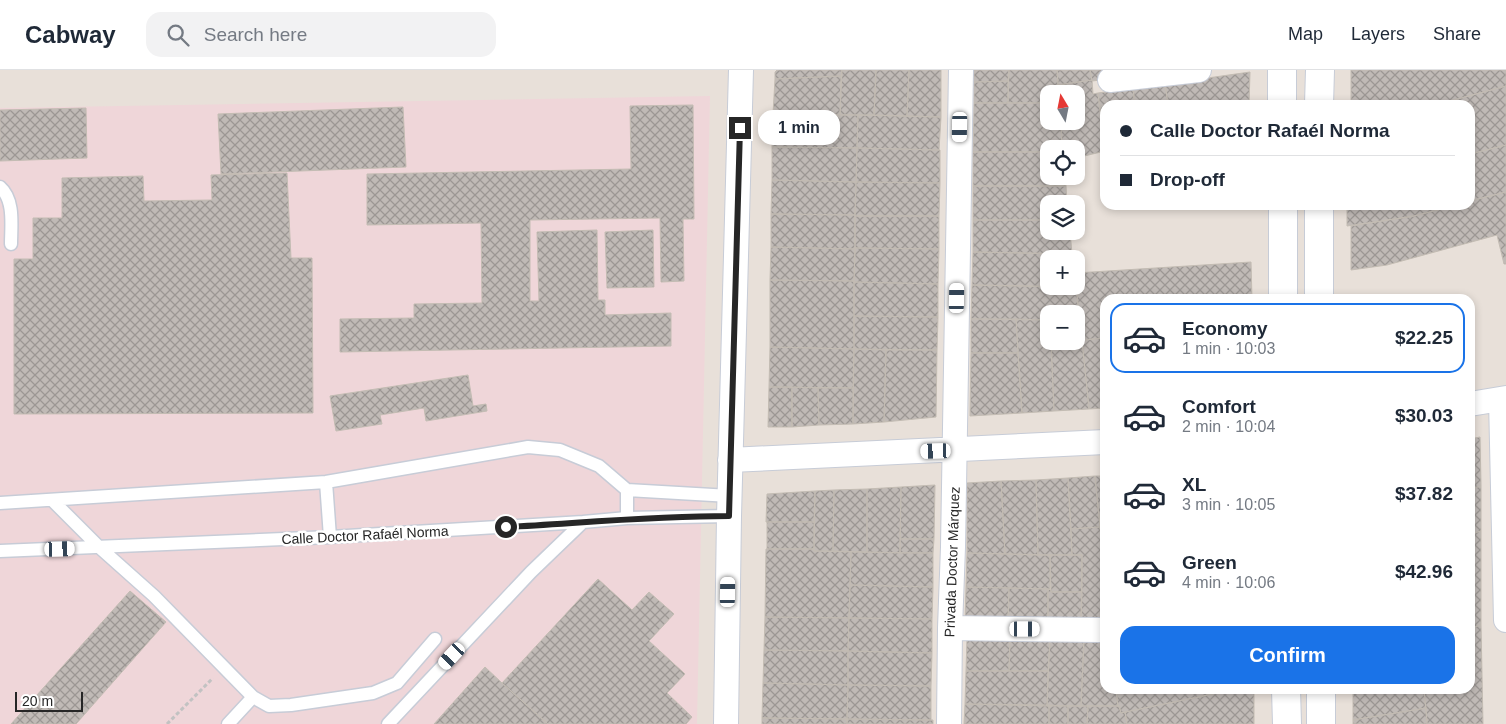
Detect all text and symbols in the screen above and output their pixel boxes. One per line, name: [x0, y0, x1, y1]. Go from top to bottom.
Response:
search box: [146, 12, 496, 57]
text: Cabway: [25, 21, 116, 48]
icon: search: [164, 21, 192, 49]
text: Search here: [204, 24, 307, 45]
text: Map: [1288, 24, 1323, 44]
text: Layers: [1351, 24, 1405, 44]
text: Share: [1433, 24, 1481, 44]
north arrow: [1040, 85, 1085, 130]
map controls: [1040, 85, 1085, 350]
callout: 1 min: [758, 110, 840, 146]
car: [952, 112, 967, 142]
route end: [729, 117, 751, 139]
text: 1 min: [778, 119, 820, 136]
text: Calle Doctor Rafaél Norma: [1150, 120, 1390, 141]
button: locate: [1040, 140, 1085, 185]
text: Drop-off: [1150, 169, 1225, 190]
button: layers: [1040, 195, 1085, 240]
button: +: [1040, 250, 1085, 295]
car: [949, 283, 964, 313]
button: −: [1040, 305, 1085, 350]
icon: car: [1122, 316, 1167, 361]
text: Economy: [1182, 318, 1268, 339]
text: $22.25: [1395, 327, 1453, 348]
text: 1 min · 10:03: [1182, 340, 1275, 357]
icon: car: [1122, 394, 1167, 439]
text: Comfort: [1182, 396, 1256, 417]
text: $30.03: [1395, 405, 1453, 426]
text: 2 min · 10:04: [1182, 418, 1275, 435]
car: [920, 443, 951, 459]
icon: car: [1122, 472, 1167, 517]
text: XL: [1182, 474, 1206, 495]
text: $37.82: [1395, 483, 1453, 504]
street label: Privada Doctor Márquez: [941, 486, 963, 638]
text: 3 min · 10:05: [1182, 496, 1275, 513]
route start: [495, 516, 517, 538]
street label: Calle Doctor Rafaél Norma: [281, 523, 449, 547]
car: [44, 541, 75, 557]
icon: car: [1122, 550, 1167, 595]
text: Green: [1182, 552, 1237, 573]
text: $42.96: [1395, 561, 1453, 582]
text: 4 min · 10:06: [1182, 574, 1275, 591]
car: [720, 577, 735, 607]
car: [1010, 622, 1040, 637]
button: Confirm: [1120, 626, 1455, 684]
car: [436, 640, 467, 672]
scale bar: [15, 689, 82, 712]
text: 20 m: [22, 693, 53, 709]

